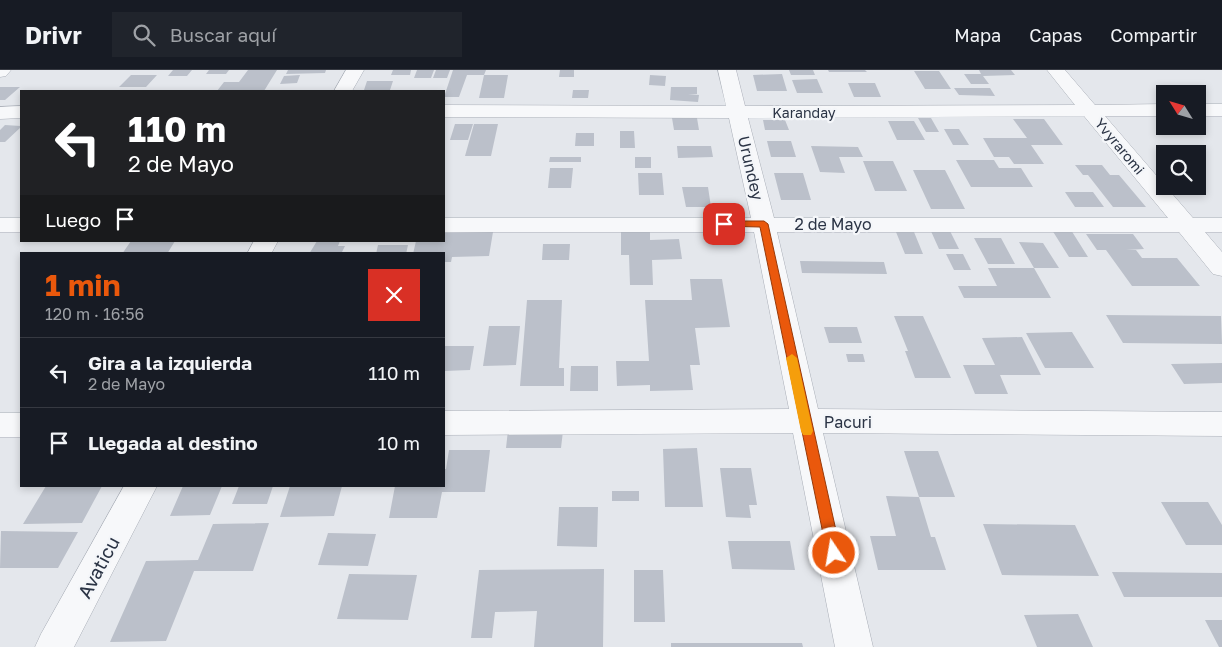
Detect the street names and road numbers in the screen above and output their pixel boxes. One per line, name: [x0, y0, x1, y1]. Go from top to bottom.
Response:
street label: Karanday: [772, 104, 836, 121]
street label: Yvyraromi: [1092, 114, 1148, 178]
street label: Urundey: [734, 134, 768, 202]
street label: 2 de Mayo: [794, 214, 872, 234]
street label: Pacuri: [824, 412, 872, 432]
street label: Avaticu: [72, 532, 124, 602]

